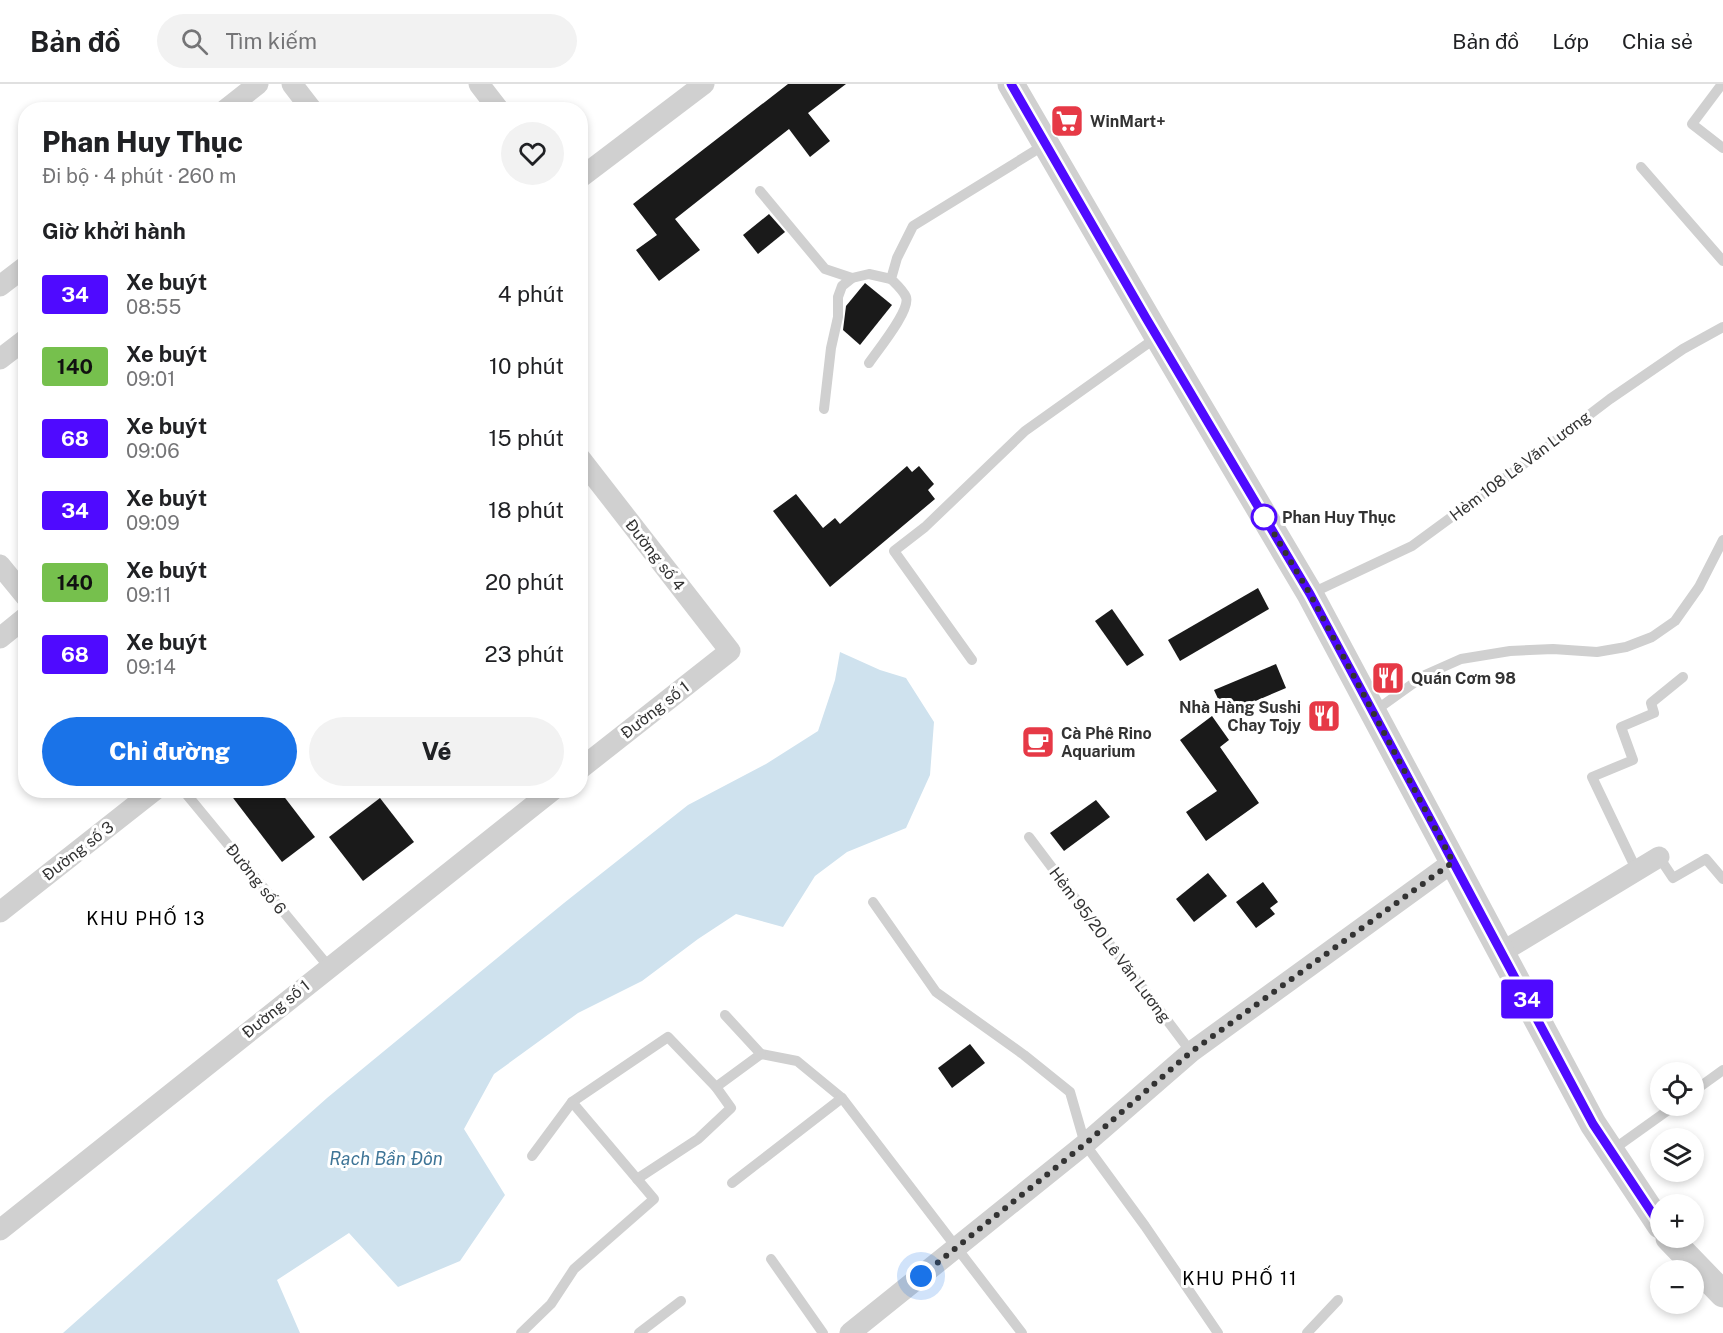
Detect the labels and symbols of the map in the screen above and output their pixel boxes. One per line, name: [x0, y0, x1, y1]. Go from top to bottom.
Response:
supermarket icon: WinMart+: [1049, 103, 1085, 139]
place label: WinMart+: [1090, 112, 1166, 131]
street label: Hẻm 108 Lê Văn Lương: [1446, 407, 1594, 525]
marker: Phan Huy Thục: [1251, 504, 1277, 530]
place label: Phan Huy Thục: [1282, 508, 1396, 527]
street label: Đường số 4: [621, 516, 689, 594]
restaurant icon: Quán Cơm 98: [1370, 660, 1406, 696]
place label: Quán Cơm 98: [1411, 669, 1516, 688]
street label: Đường số 1: [617, 677, 693, 743]
place label: Nhà Hàng Sushi Chay Tojy: [1179, 698, 1301, 735]
restaurant icon: Nhà Hàng Sushi Chay Tojy: [1306, 698, 1342, 734]
cafe icon: Cà Phê Rino Aquarium: [1020, 724, 1056, 760]
place label: Cà Phê Rino Aquarium: [1061, 724, 1152, 761]
street label: Đường số 3: [39, 817, 117, 885]
street label: Đường số 6: [222, 840, 290, 918]
street label: Hẻm 95/20 Lê Văn Lương: [1045, 864, 1175, 1026]
district label: KHU PHỐ 13: [86, 905, 206, 929]
street label: Đường số 1: [238, 976, 314, 1042]
line badge: 34: [1500, 980, 1554, 1018]
water label: Rạch Bần Đôn: [329, 1148, 443, 1169]
your location: [906, 1261, 936, 1291]
district label: KHU PHỐ 11: [1182, 1265, 1298, 1289]

